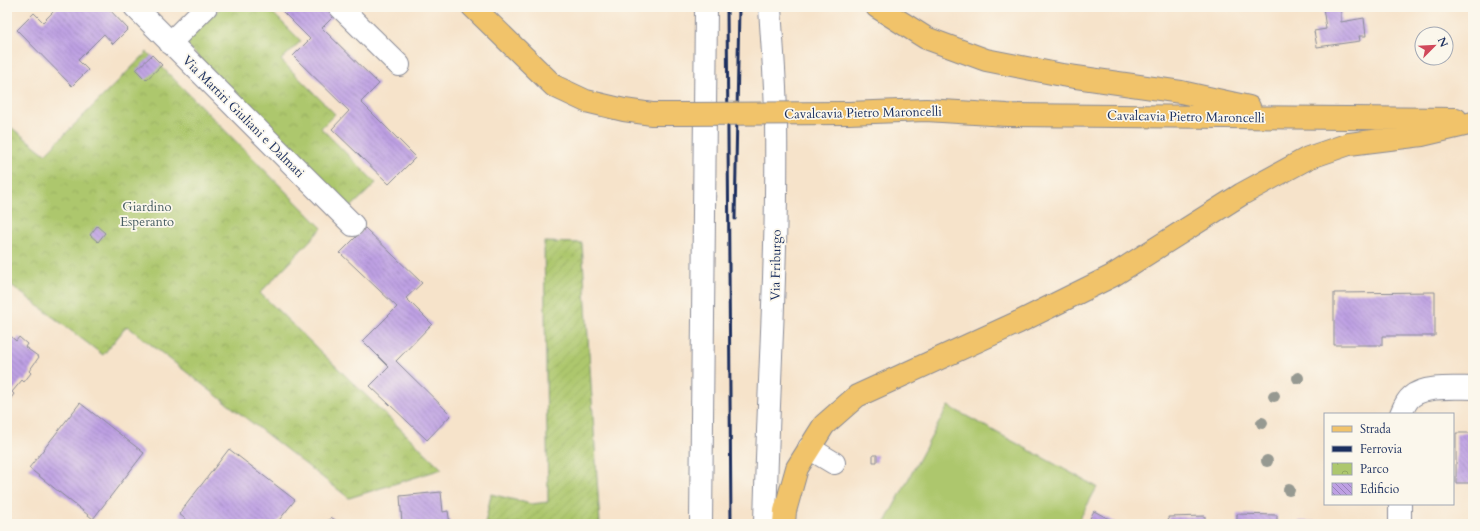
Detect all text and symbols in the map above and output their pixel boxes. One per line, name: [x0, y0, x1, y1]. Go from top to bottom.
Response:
north arrow: [1414, 26, 1454, 66]
text: N: [1434, 35, 1452, 50]
street label: Via Martiri Giuliani e Dalmati: [178, 52, 309, 182]
street label: Cavalcavia Pietro Maroncelli: [784, 103, 942, 123]
street label: Cavalcavia Pietro Maroncelli: [1107, 107, 1265, 127]
park label: Giardino Esperanto: [120, 198, 174, 231]
street label: Via Friburgo: [766, 229, 786, 301]
legend: [1324, 413, 1454, 505]
text: Strada: [1360, 421, 1392, 437]
text: Ferrovia: [1360, 441, 1403, 457]
text: Parco: [1360, 461, 1389, 477]
text: Edificio: [1360, 481, 1400, 497]

